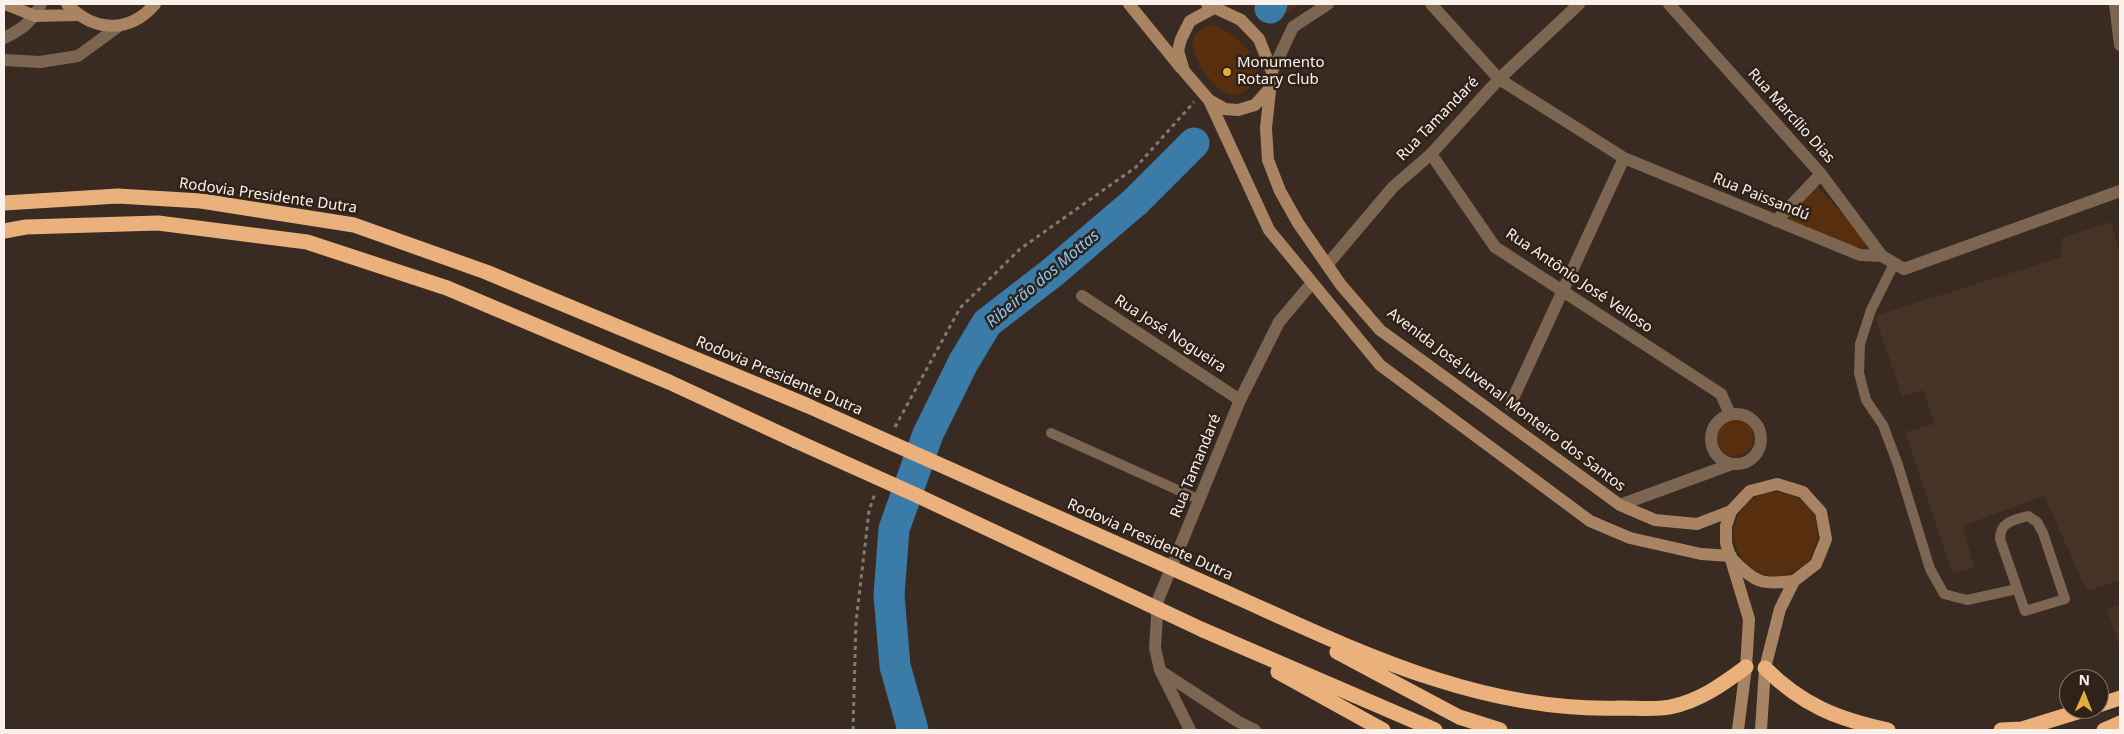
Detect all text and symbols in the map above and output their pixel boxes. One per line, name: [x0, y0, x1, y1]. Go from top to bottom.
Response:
place label: Monumento Rotary Club: [1237, 54, 1324, 89]
street label: Rua Marcílio Dias: [1744, 65, 1838, 167]
marker: Monumento Rotary Club: [1221, 66, 1233, 78]
street label: Rua Tamandaré: [1393, 73, 1483, 165]
street label: Rua Paissandú: [1710, 169, 1812, 225]
street label: Rodovia Presidente Dutra: [178, 175, 358, 217]
street label: Rua Antônio José Velloso: [1502, 225, 1656, 337]
water label: Ribeirão dos Mottas: [983, 226, 1103, 332]
street label: Rua José Nogueira: [1111, 291, 1229, 377]
street label: Avenida José Juvenal Monteiro dos Santos: [1383, 304, 1629, 496]
street label: Rodovia Presidente Dutra: [693, 333, 865, 419]
street label: Rua Tamandaré: [1167, 412, 1225, 520]
street label: Rodovia Presidente Dutra: [1064, 495, 1236, 585]
north arrow: [2059, 669, 2109, 719]
text: N: [2078, 670, 2090, 689]

